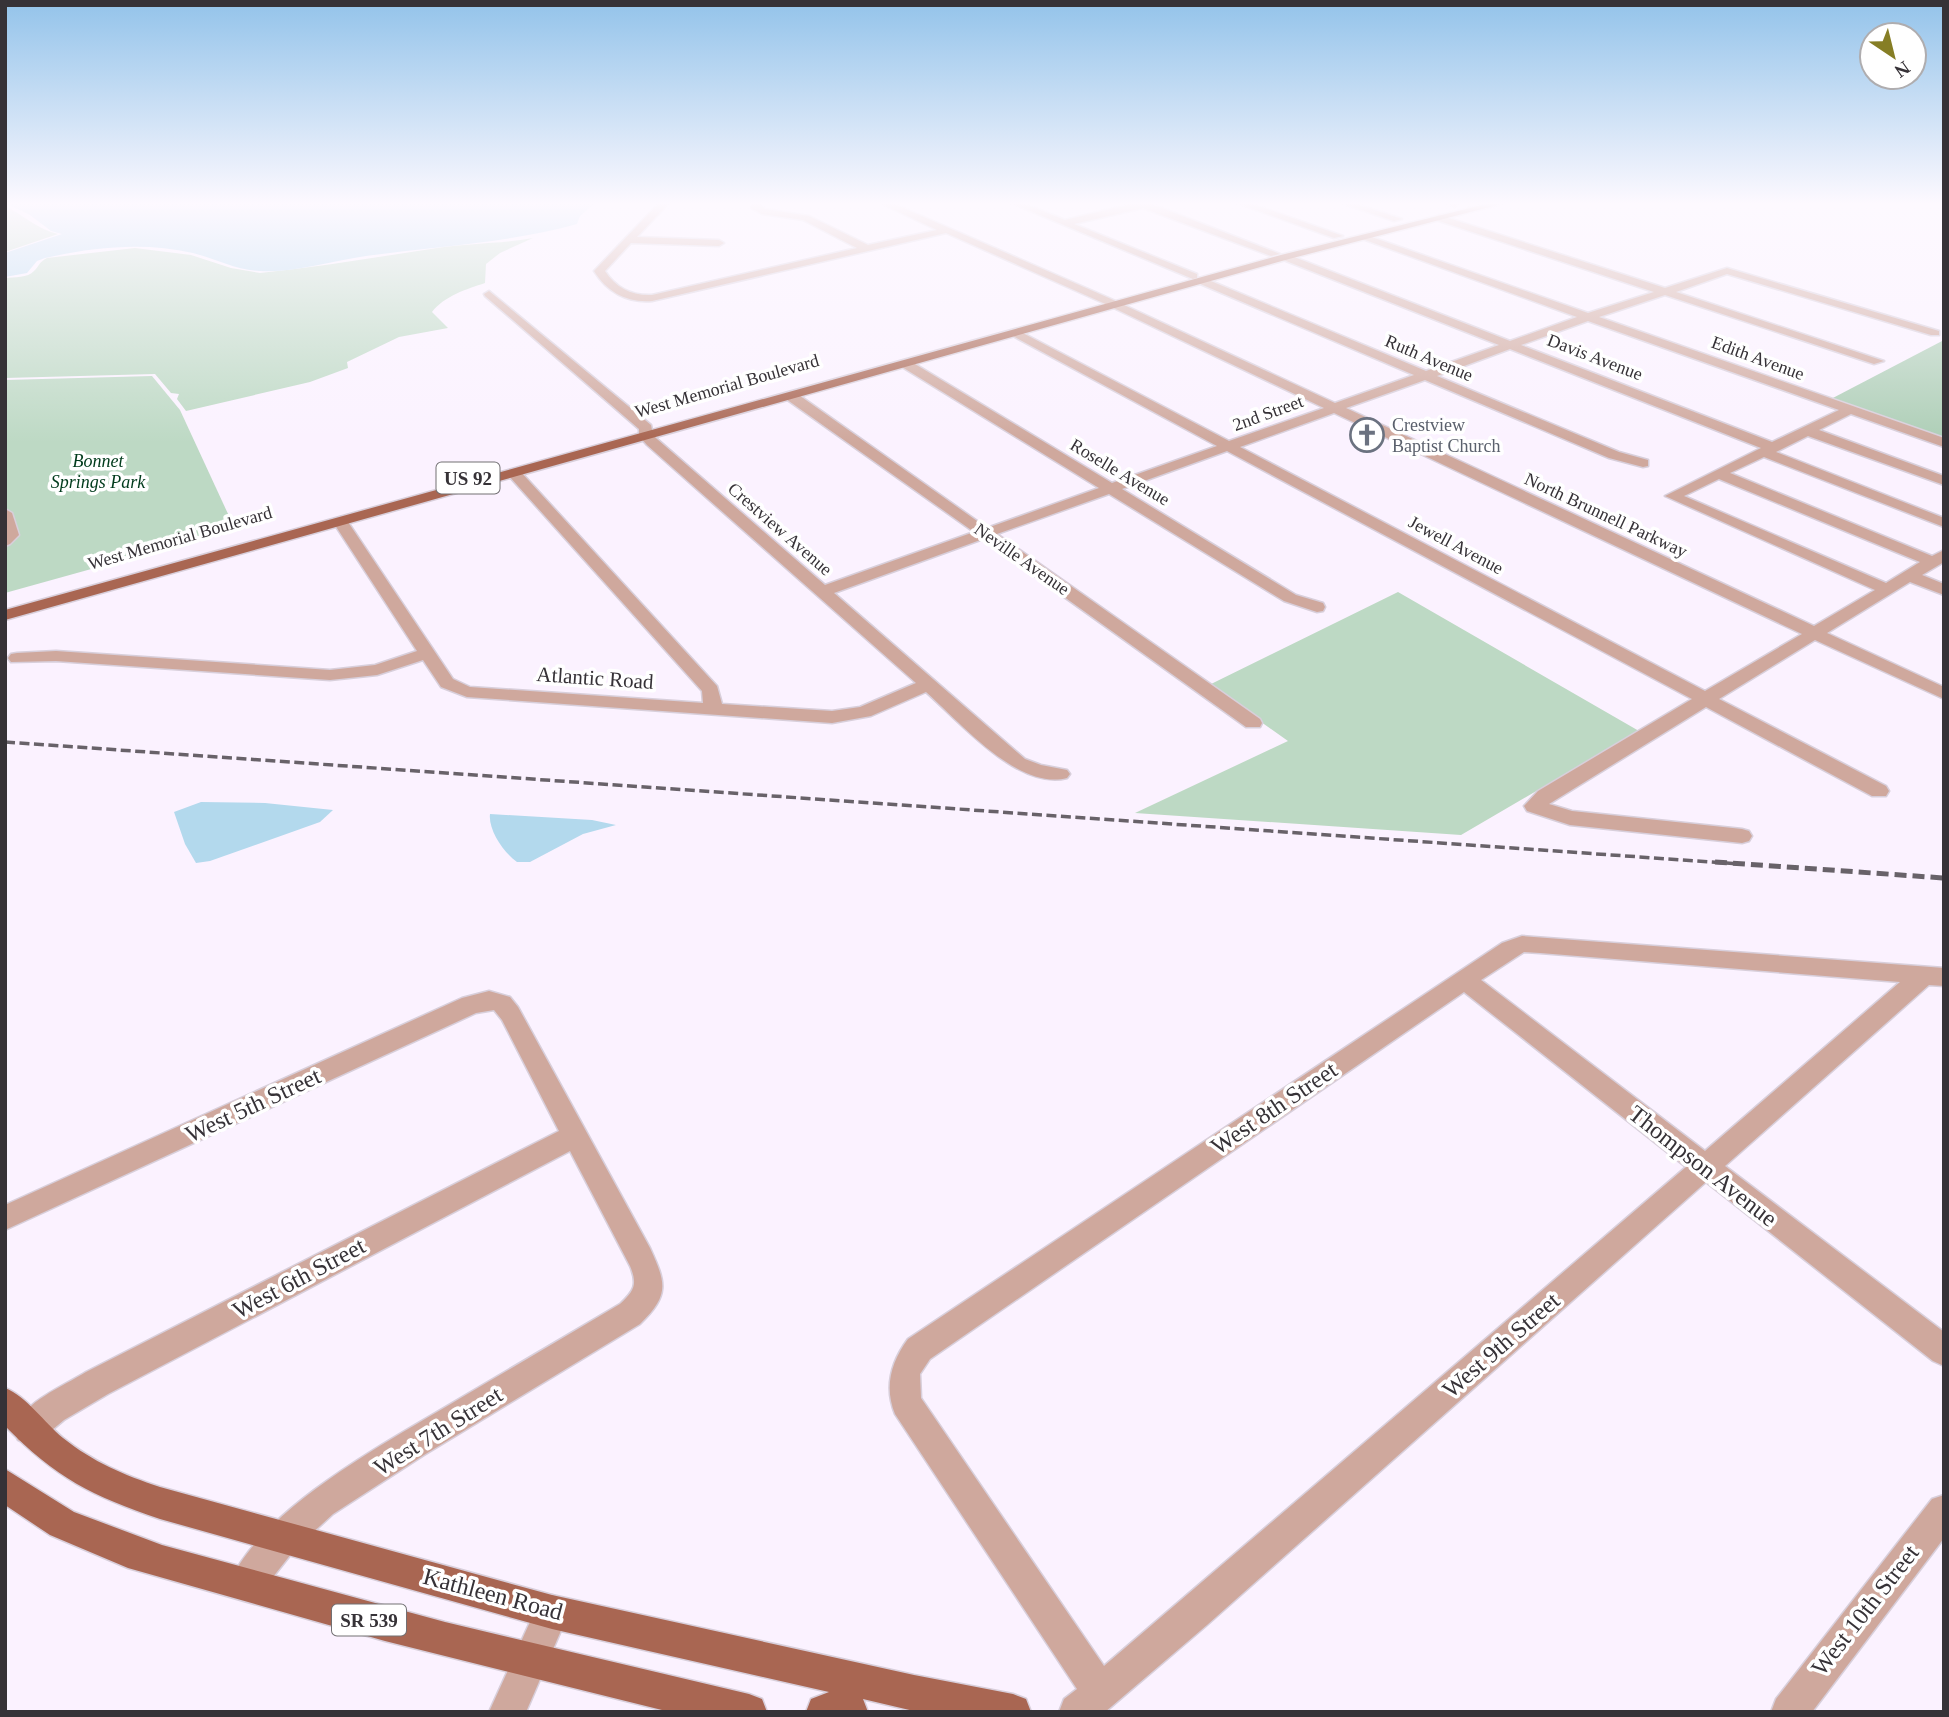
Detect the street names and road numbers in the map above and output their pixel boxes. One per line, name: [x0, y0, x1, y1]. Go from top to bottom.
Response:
street label: Davis Avenue: [1545, 330, 1645, 384]
street label: Ruth Avenue: [1382, 331, 1476, 385]
street label: Edith Avenue: [1709, 332, 1807, 384]
street label: West Memorial Boulevard: [633, 350, 821, 422]
street label: 2nd Street: [1230, 391, 1306, 435]
street label: Roselle Avenue: [1067, 435, 1173, 509]
road number: US 92: [436, 463, 500, 494]
street label: North Brunnell Parkway: [1522, 469, 1690, 561]
street label: Crestview Avenue: [724, 478, 836, 580]
street label: West Memorial Boulevard: [86, 502, 274, 574]
street label: Jewell Avenue: [1405, 512, 1507, 578]
street label: Neville Avenue: [971, 519, 1073, 599]
street label: Atlantic Road: [536, 662, 655, 694]
street label: West 8th Street: [1206, 1056, 1342, 1160]
street label: West 5th Street: [181, 1062, 325, 1148]
street label: Thompson Avenue: [1624, 1100, 1782, 1232]
street label: West 6th Street: [228, 1232, 370, 1324]
street label: West 9th Street: [1437, 1287, 1565, 1403]
street label: West 7th Street: [369, 1381, 507, 1481]
street label: West 10th Street: [1806, 1539, 1924, 1680]
street label: Kathleen Road: [420, 1563, 566, 1625]
road number: SR 539: [332, 1604, 406, 1636]

